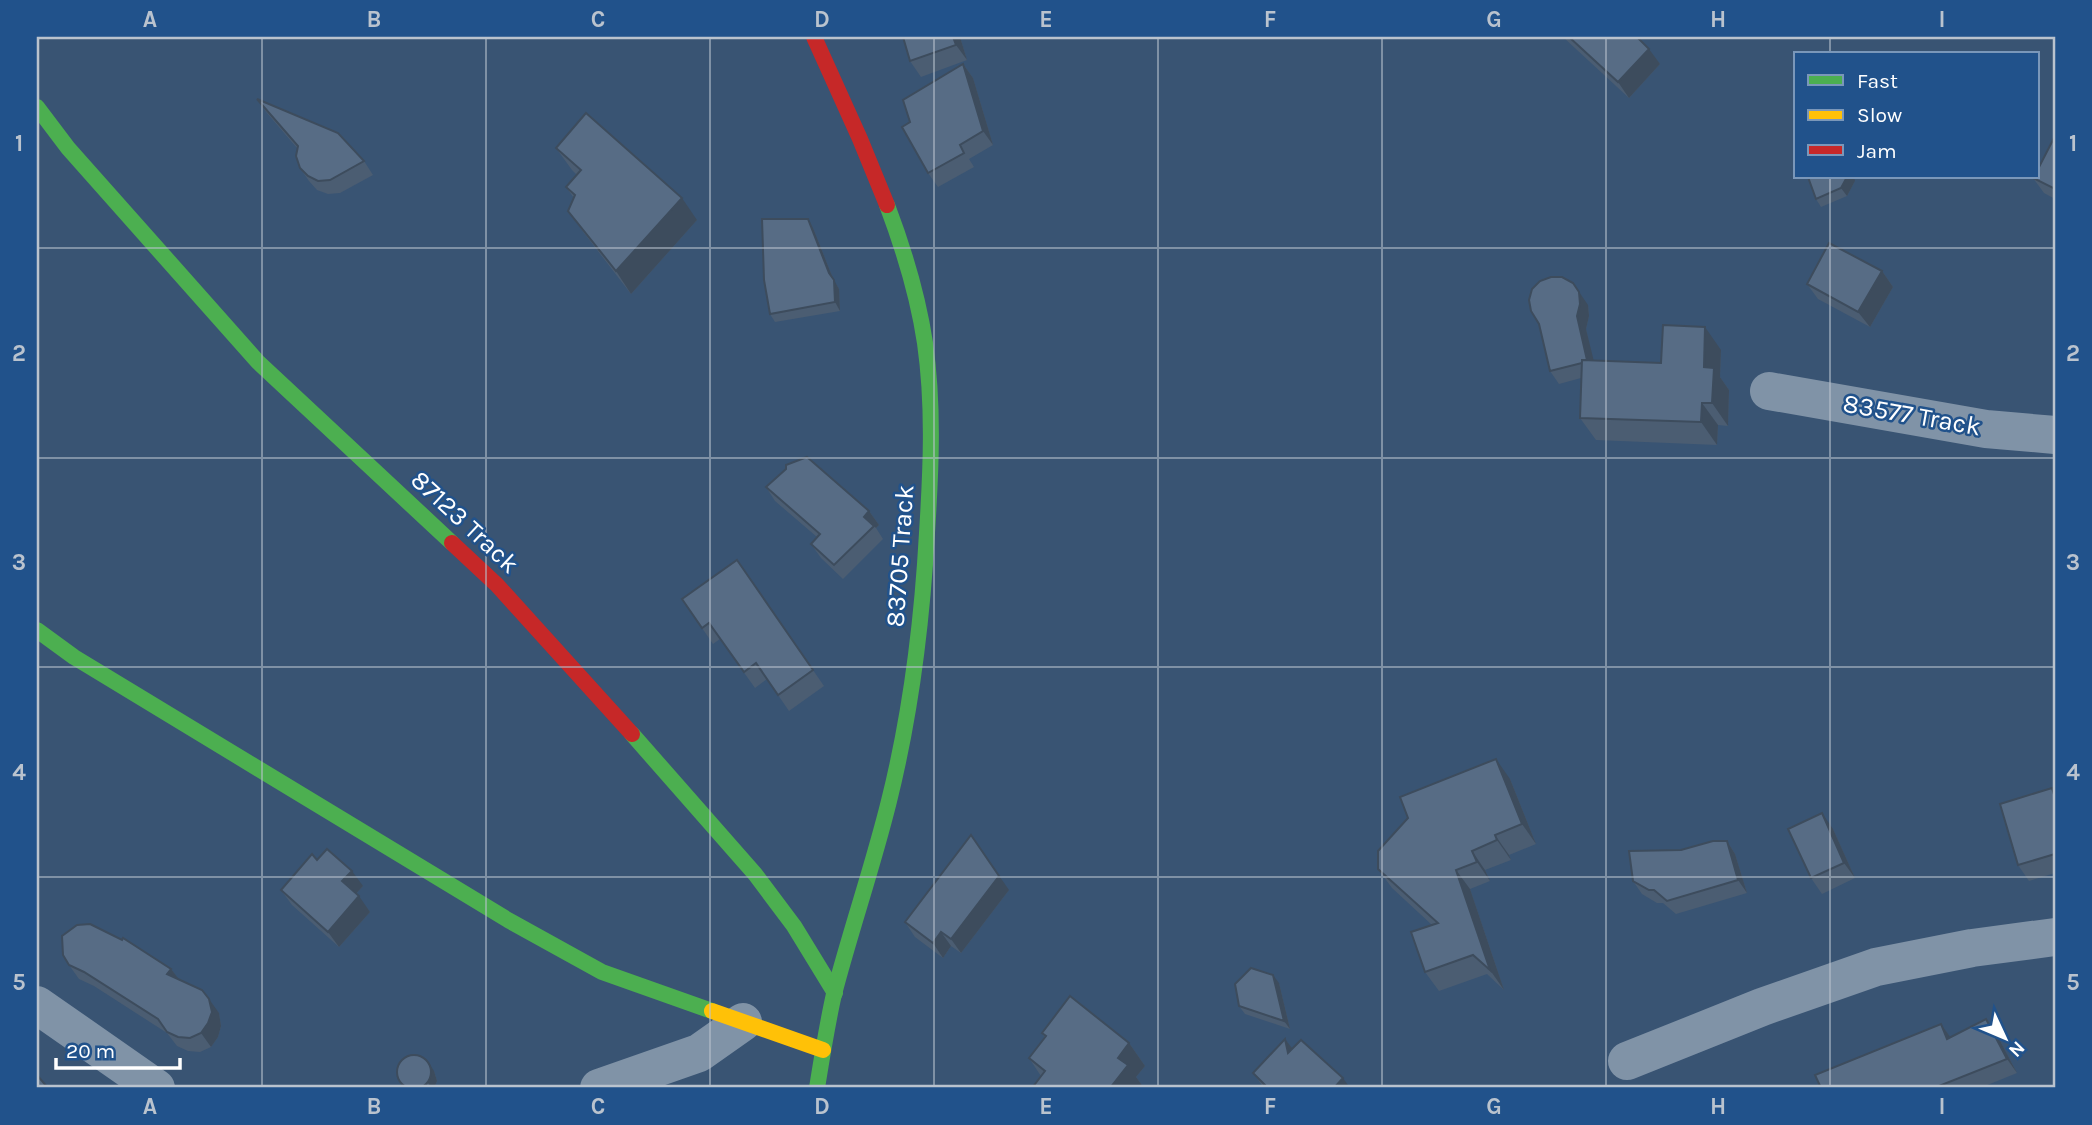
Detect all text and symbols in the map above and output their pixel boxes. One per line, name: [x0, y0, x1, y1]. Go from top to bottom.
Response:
text: A: [143, 6, 157, 33]
text: B: [367, 6, 381, 33]
text: C: [591, 6, 605, 33]
text: D: [814, 6, 830, 33]
text: E: [1039, 6, 1053, 33]
text: F: [1264, 6, 1276, 33]
text: G: [1486, 6, 1502, 33]
text: H: [1710, 6, 1726, 33]
text: I: [1938, 6, 1946, 33]
legend: [1794, 52, 2039, 178]
text: Fast: [1857, 69, 1898, 93]
text: Slow: [1857, 103, 1902, 127]
text: 1: [15, 130, 23, 157]
text: 1: [2069, 130, 2077, 157]
text: Jam: [1857, 139, 1897, 163]
text: 2: [12, 340, 26, 367]
text: 2: [2066, 340, 2080, 367]
street label: 83577 Track: [1841, 388, 1983, 442]
street label: 87123 Track: [405, 464, 525, 580]
street label: 83705 Track: [880, 484, 920, 628]
text: 3: [12, 549, 26, 576]
text: 3: [2066, 549, 2080, 576]
text: 4: [12, 759, 26, 786]
text: 4: [2066, 759, 2080, 786]
text: 5: [12, 969, 26, 996]
text: 5: [2066, 969, 2080, 996]
north arrow: [1969, 1002, 2039, 1072]
scale bar: [56, 1027, 180, 1071]
text: N: [2004, 1037, 2029, 1062]
text: 20 m: [66, 1039, 115, 1063]
text: A: [143, 1093, 157, 1120]
text: B: [367, 1093, 381, 1120]
text: C: [591, 1093, 605, 1120]
text: D: [814, 1093, 830, 1120]
text: E: [1039, 1093, 1053, 1120]
text: F: [1264, 1093, 1276, 1120]
text: G: [1486, 1093, 1502, 1120]
text: H: [1710, 1093, 1726, 1120]
text: I: [1938, 1093, 1946, 1120]

